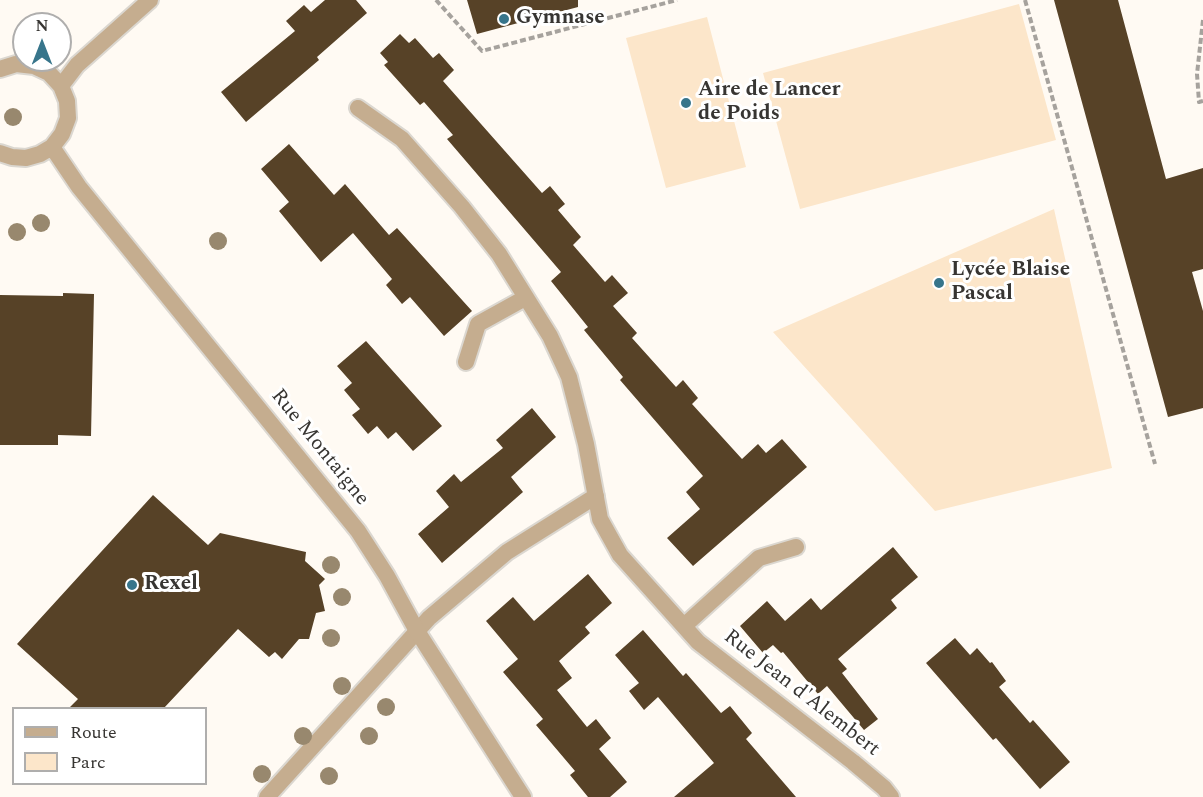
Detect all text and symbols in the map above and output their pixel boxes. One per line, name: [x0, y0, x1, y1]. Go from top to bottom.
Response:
place label: Gymnase: [516, 6, 605, 32]
north arrow: [12, 12, 72, 72]
marker: Gymnase: [497, 12, 511, 26]
text: N: [35, 14, 49, 38]
place label: Aire de Lancer de Poids: [698, 78, 841, 128]
marker: Aire de Lancer de Poids: [679, 96, 693, 110]
place label: Lycée Blaise Pascal: [951, 258, 1070, 308]
marker: Lycée Blaise Pascal: [932, 276, 946, 290]
street label: Rue Montaigne: [264, 385, 374, 511]
place label: Rexel: [144, 572, 198, 598]
marker: Rexel: [125, 578, 139, 592]
street label: Rue Jean d'Alembert: [718, 625, 884, 763]
legend: [12, 707, 207, 785]
text: Route: [70, 719, 117, 746]
text: Parc: [70, 749, 106, 776]

